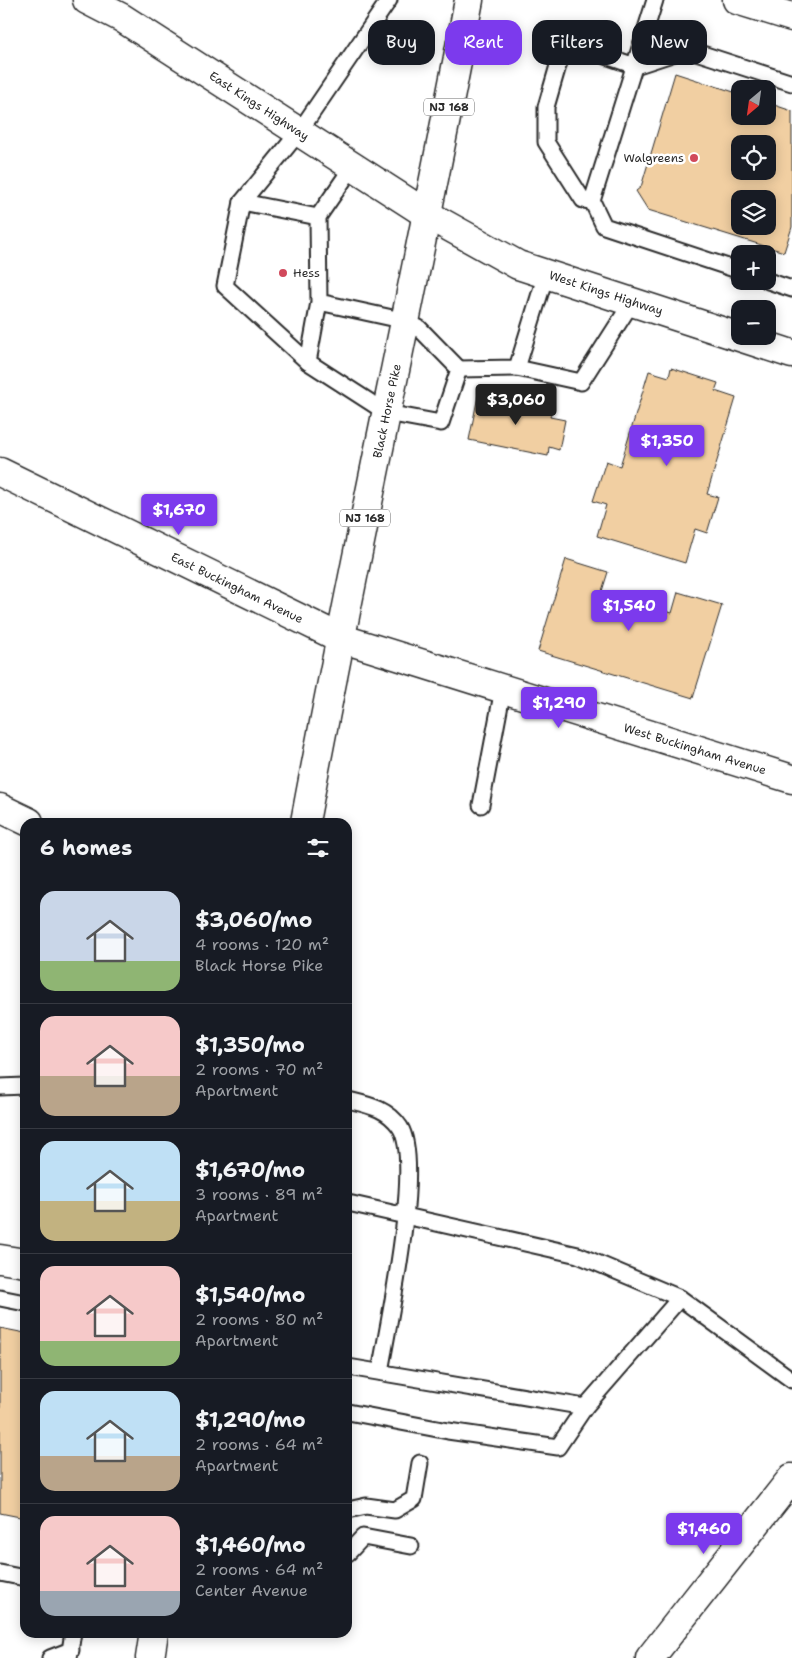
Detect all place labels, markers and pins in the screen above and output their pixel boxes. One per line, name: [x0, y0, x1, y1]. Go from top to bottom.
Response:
place label: Walgreens: [623, 150, 684, 166]
marker: Walgreens: [688, 152, 700, 164]
place label: Hess: [293, 265, 320, 281]
marker: Hess: [277, 267, 289, 279]
pin: $3,060: [475, 384, 557, 426]
pin: $1,350: [626, 424, 708, 467]
pin: $1,670: [138, 494, 220, 536]
pin: $1,540: [588, 590, 670, 632]
pin: $1,290: [518, 686, 600, 729]
pin: $1,460: [663, 1512, 745, 1555]

